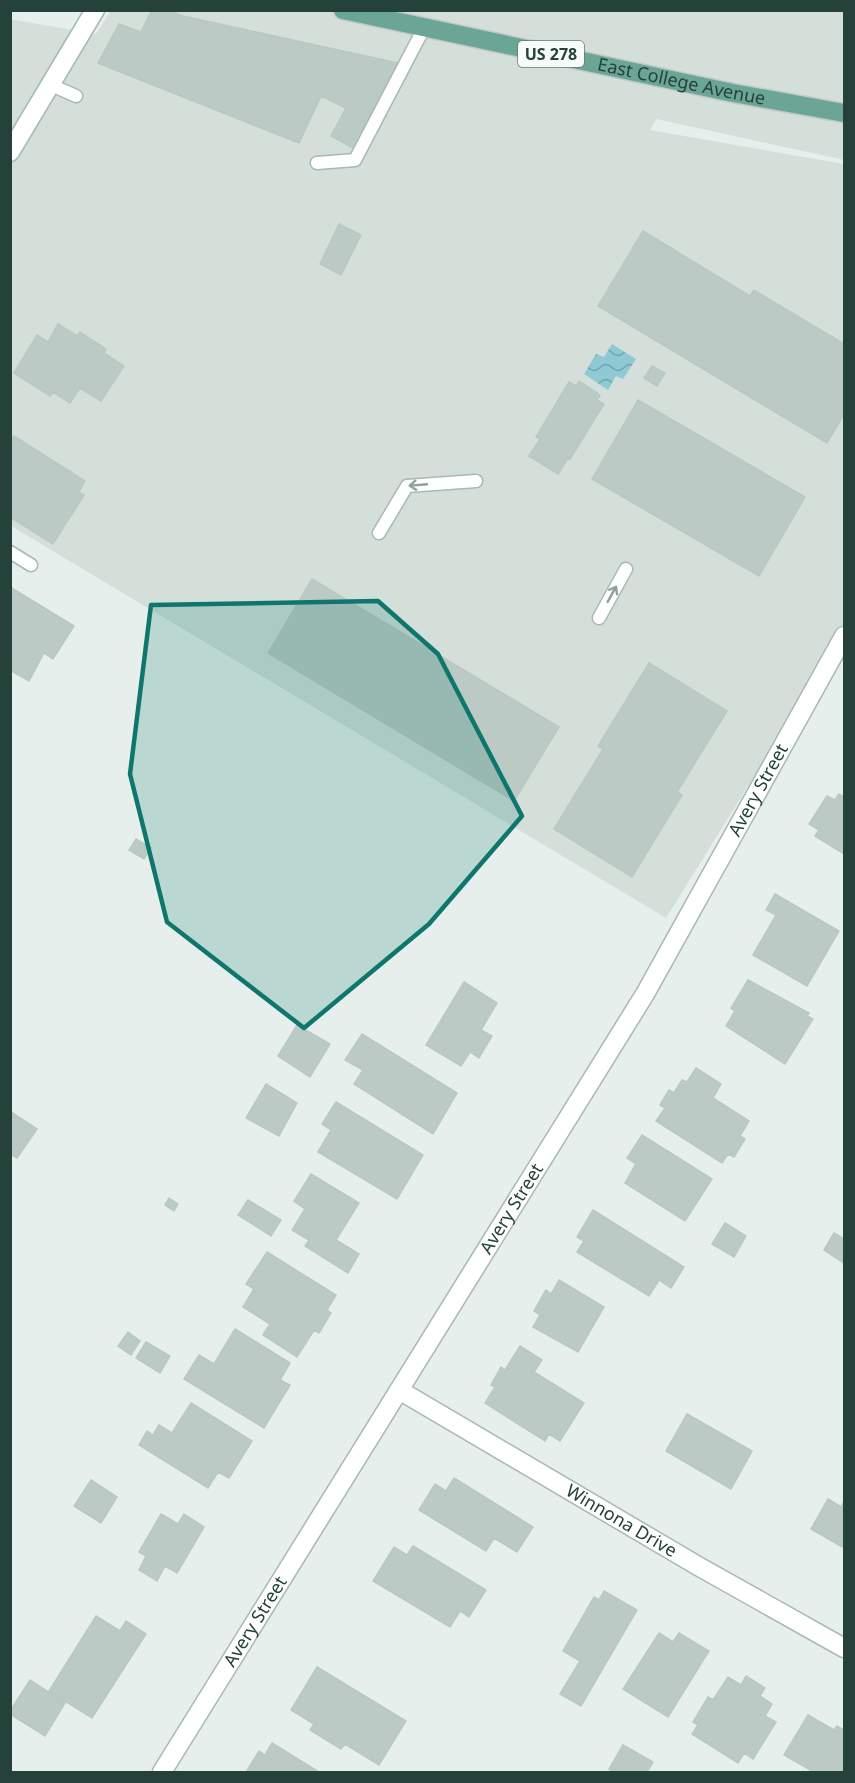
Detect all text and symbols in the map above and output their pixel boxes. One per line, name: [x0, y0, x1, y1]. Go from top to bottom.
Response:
road number: US 278: [518, 41, 584, 67]
street label: East College Avenue: [596, 52, 767, 110]
one-way arrow: [408, 480, 428, 491]
one-way arrow: [607, 585, 619, 602]
street label: Avery Street: [722, 739, 793, 840]
street label: Avery Street: [474, 1158, 548, 1258]
street label: Winnona Drive: [562, 1478, 682, 1562]
street label: Avery Street: [217, 1571, 292, 1671]

